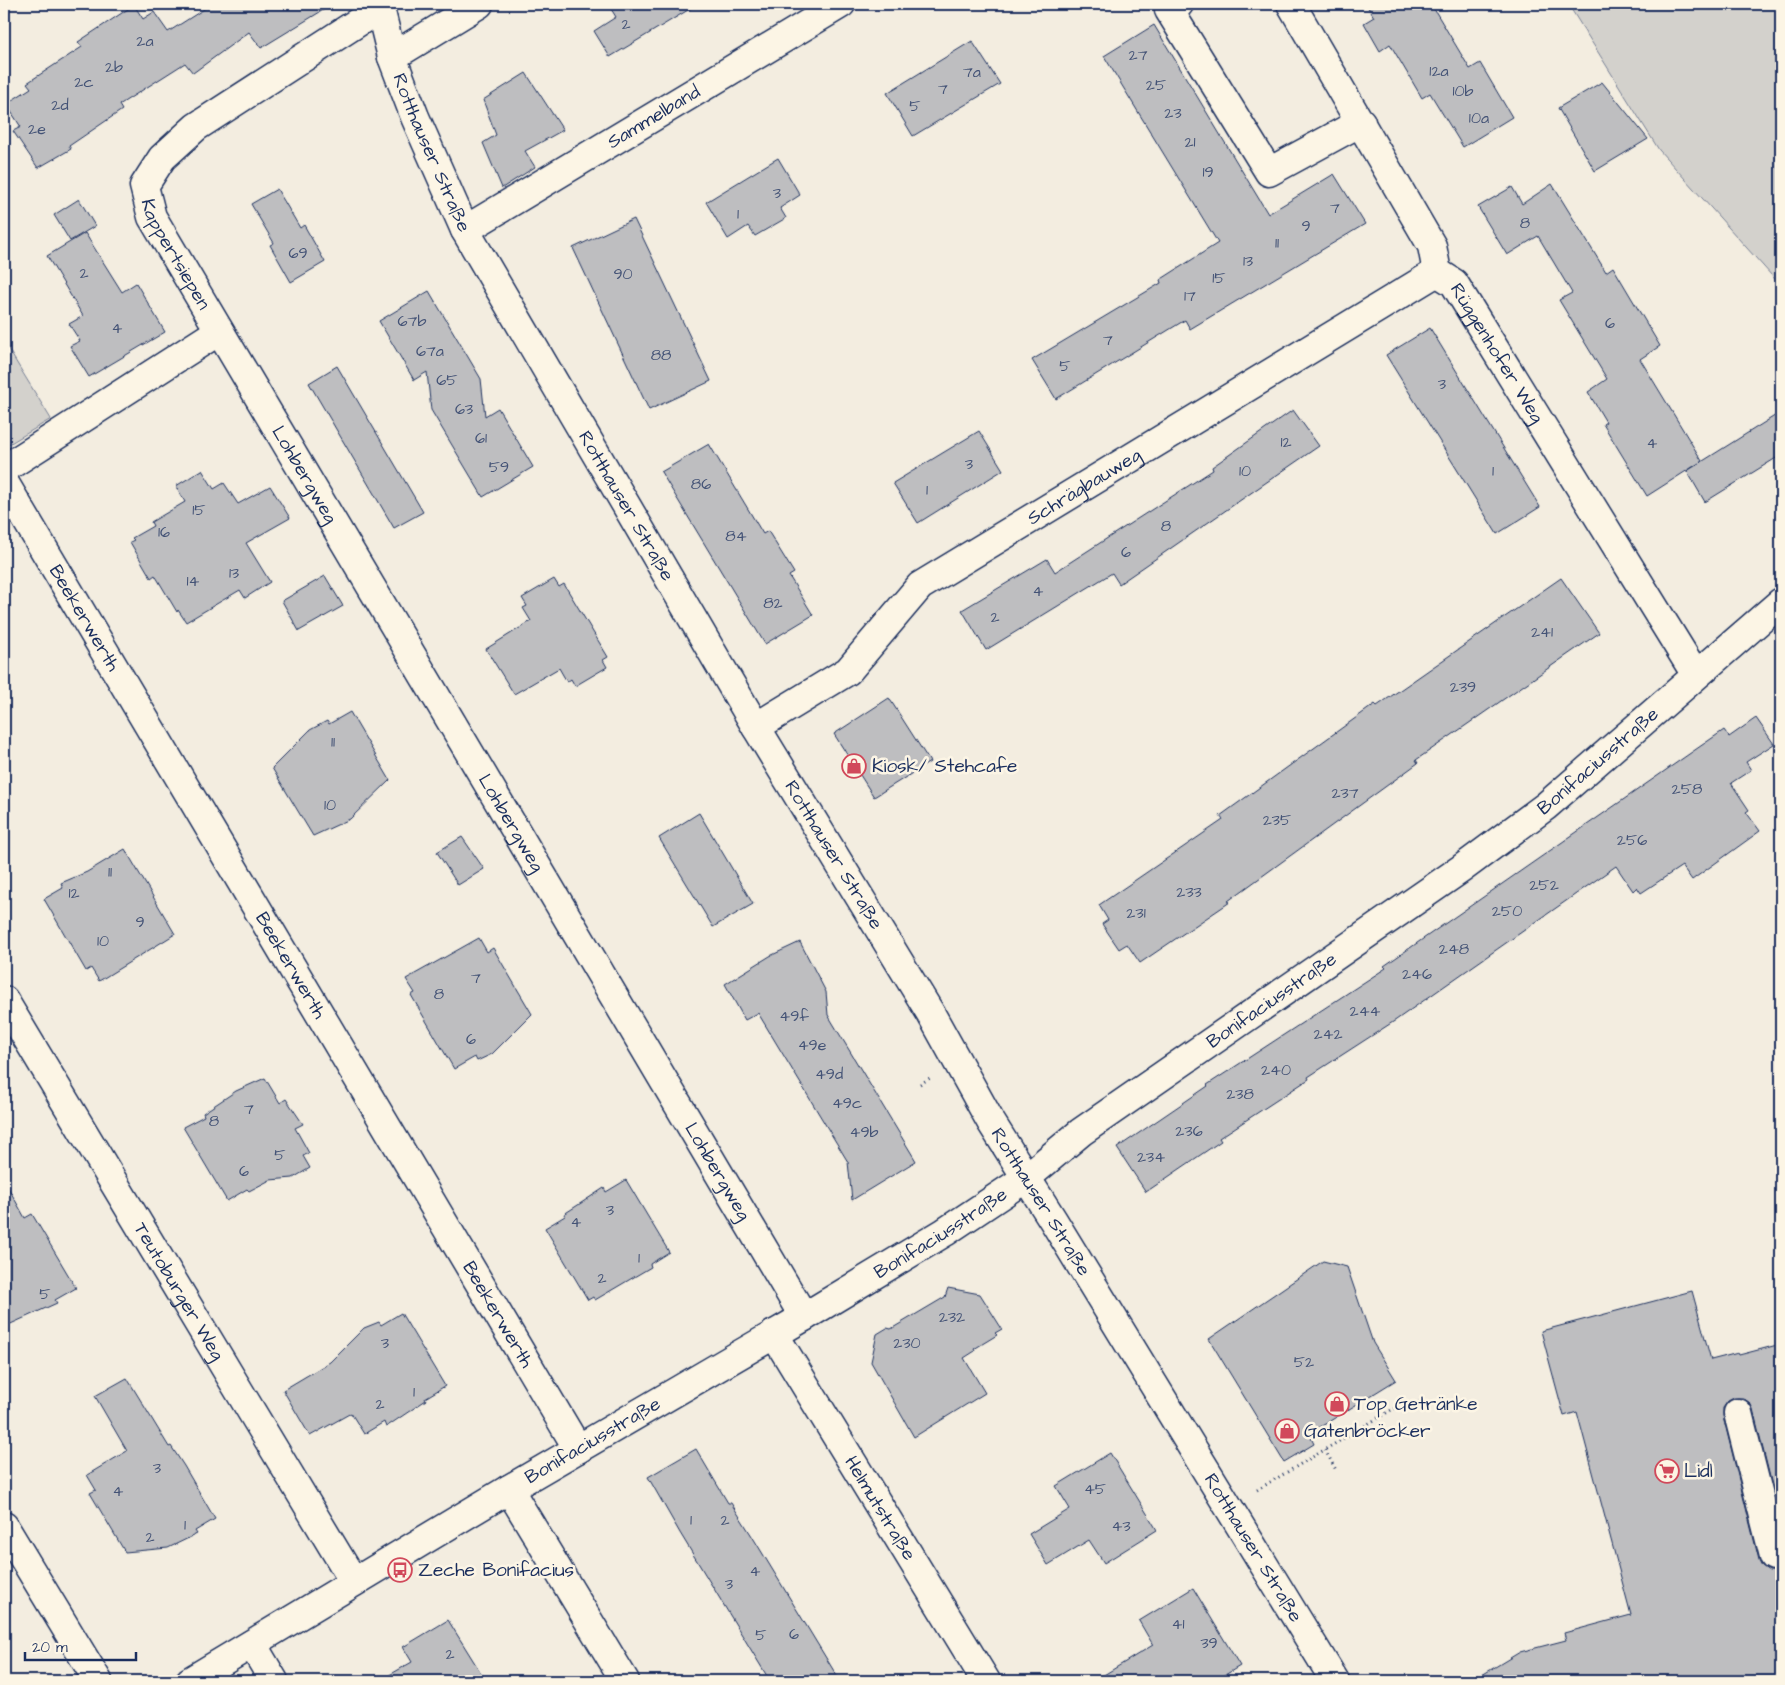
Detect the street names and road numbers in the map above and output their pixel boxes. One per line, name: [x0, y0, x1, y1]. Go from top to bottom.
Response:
street label: Rotthauser Straße: [386, 69, 478, 236]
street label: Sammelband: [602, 78, 705, 155]
street label: Kappertsiepen: [134, 196, 217, 315]
street label: Rüggenhofer Weg: [1444, 278, 1551, 429]
street label: Lohbergweg: [265, 421, 344, 530]
street label: Rotthauser Straße: [572, 426, 681, 586]
street label: Schrägbauweg: [1022, 441, 1147, 531]
street label: Beekerwerth: [42, 559, 127, 677]
street label: Bonifaciusstraße: [1532, 701, 1664, 822]
street label: Lohbergweg: [472, 769, 551, 878]
street label: Rotthauser Straße: [778, 775, 890, 934]
street label: Beekerwerth: [249, 907, 333, 1024]
street label: Bonifaciusstraße: [1201, 946, 1342, 1055]
street label: Lohbergweg: [678, 1117, 757, 1226]
street label: Rotthauser Straße: [984, 1122, 1097, 1281]
street label: Bonifaciusstraße: [869, 1181, 1012, 1285]
street label: Teutoburger Weg: [127, 1217, 231, 1366]
street label: Beekerwerth: [456, 1256, 541, 1373]
street label: Bonifaciusstraße: [520, 1390, 665, 1490]
street label: Helmutstraße: [838, 1451, 923, 1566]
street label: Rotthauser Straße: [1197, 1468, 1309, 1627]

